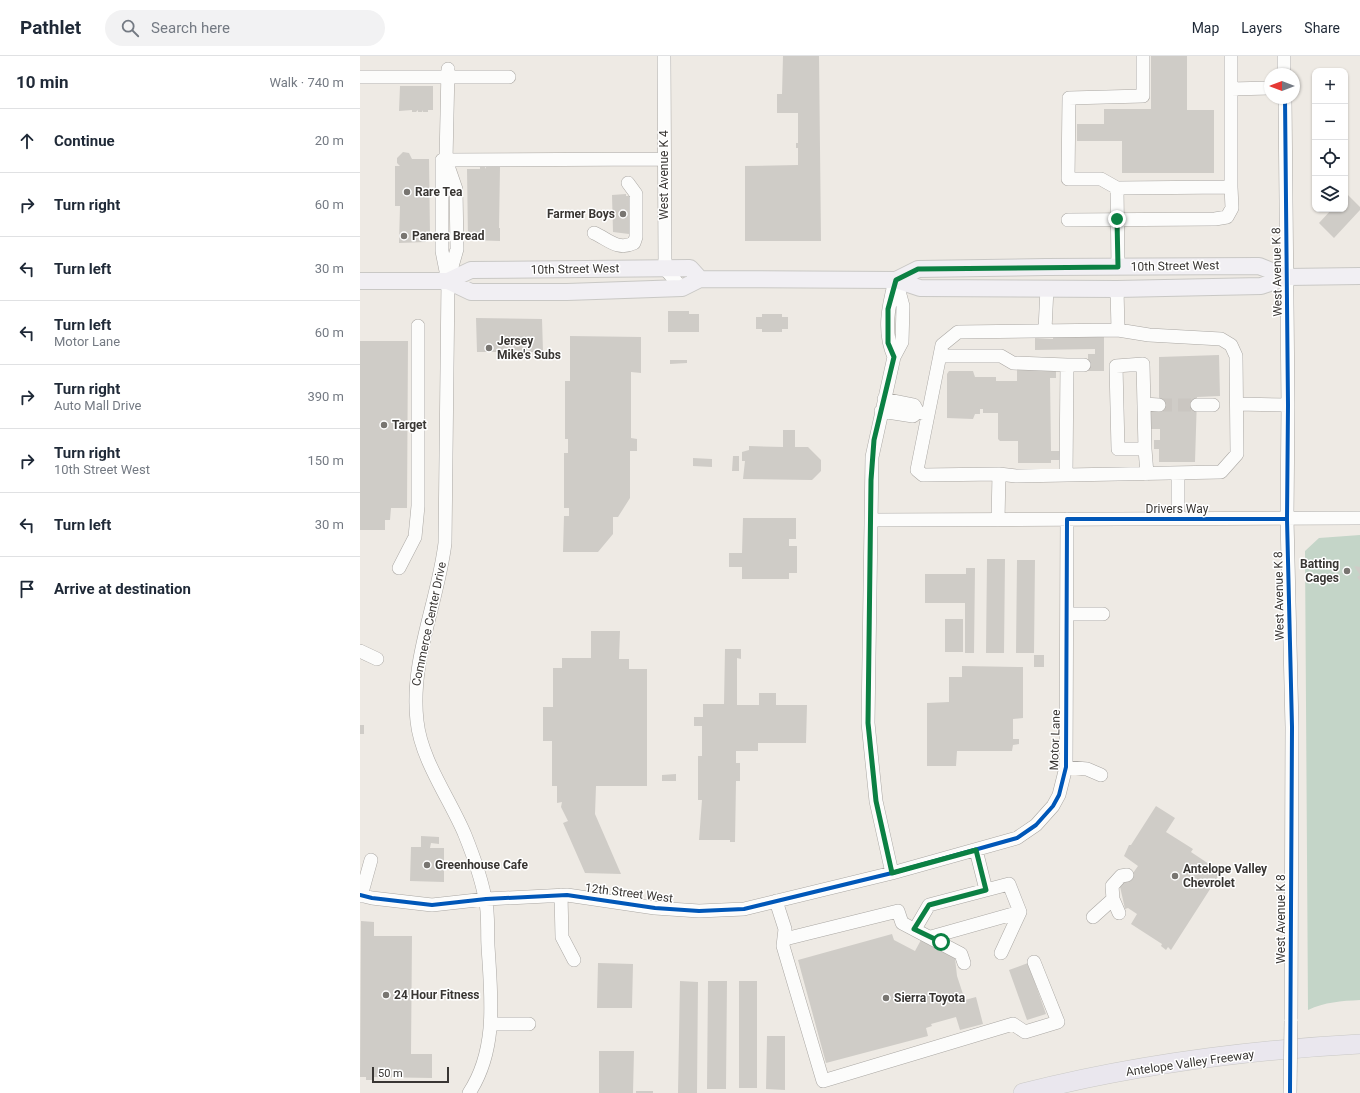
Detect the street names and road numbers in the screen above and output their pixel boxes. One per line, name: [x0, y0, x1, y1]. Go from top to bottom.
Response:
street label: West Avenue K 4: [657, 130, 671, 220]
street label: West Avenue K 8: [1269, 227, 1285, 317]
street label: 10th Street West: [1131, 258, 1219, 274]
street label: 10th Street West: [531, 261, 619, 277]
street label: Drivers Way: [1146, 502, 1209, 516]
street label: West Avenue K 8: [1271, 551, 1287, 641]
street label: Commerce Center Drive: [409, 561, 449, 687]
street label: Motor Lane: [1047, 709, 1063, 771]
street label: West Avenue K 8: [1274, 874, 1288, 964]
street label: 12th Street West: [584, 881, 674, 905]
street label: Antelope Valley Freeway: [1125, 1047, 1255, 1079]

